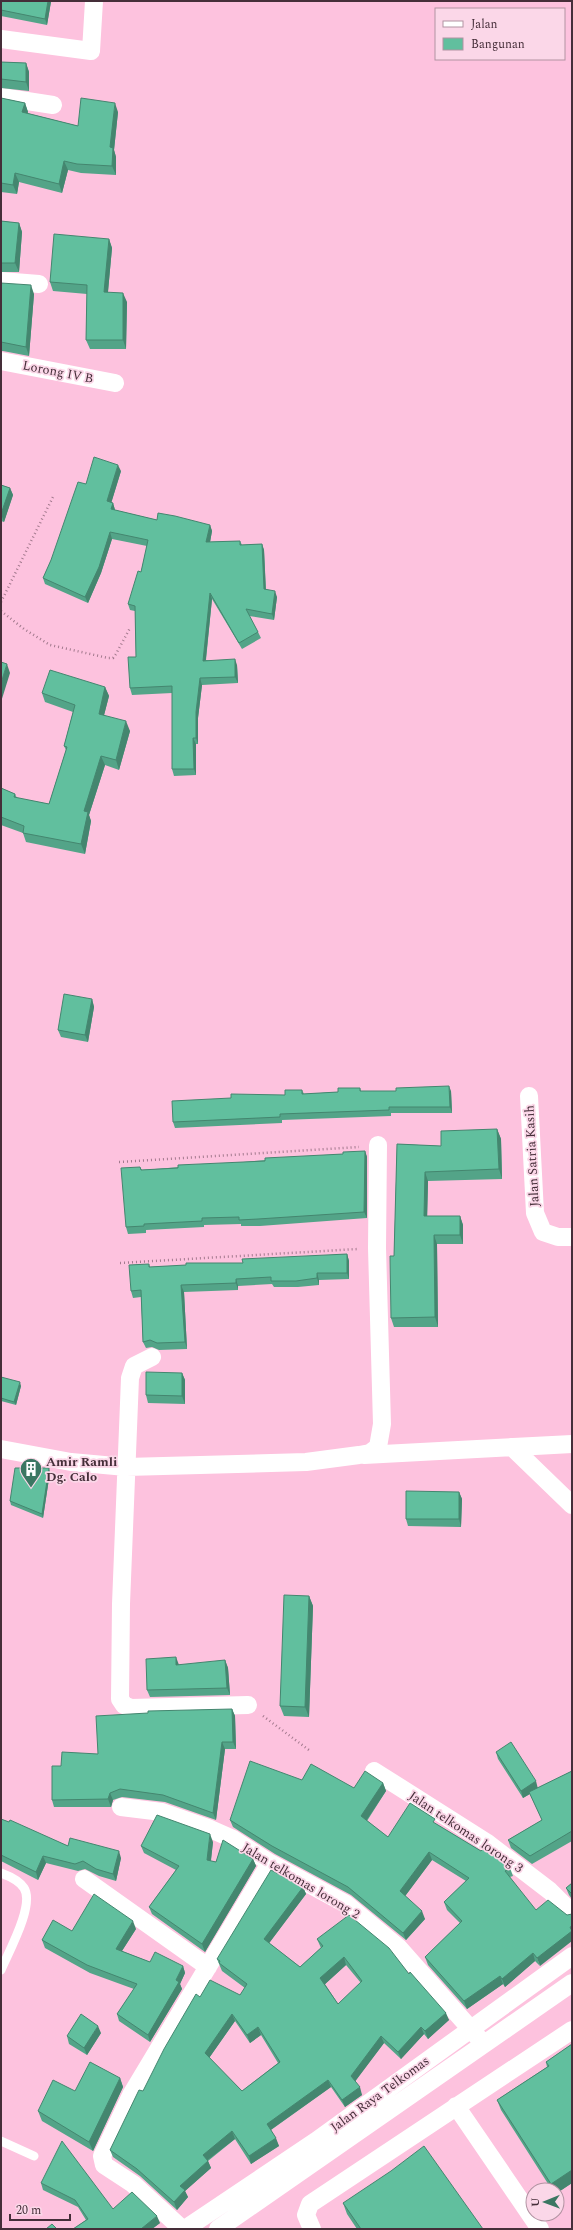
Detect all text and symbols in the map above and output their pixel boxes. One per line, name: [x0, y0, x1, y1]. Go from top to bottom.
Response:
legend: [435, 8, 565, 60]
text: Jalan: [471, 15, 498, 34]
text: Bangunan: [471, 35, 525, 54]
street label: Lorong IV B: [21, 355, 95, 389]
street label: Jalan Satria Kasih: [519, 1104, 545, 1207]
place label: Amir Ramli Dg. Calo: [46, 1452, 117, 1487]
building icon: Amir Ramli Dg. Calo: [18, 1456, 44, 1489]
street label: Jalan telkomas lorong 3: [405, 1786, 528, 1878]
street label: Jalan telkomas lorong 2: [238, 1838, 364, 1924]
street label: Jalan Raya Telkomas: [326, 2051, 434, 2137]
north arrow: [525, 2182, 565, 2222]
scale bar: [10, 2196, 70, 2222]
text: U: [527, 2197, 544, 2207]
text: 20 m: [16, 2201, 41, 2220]

